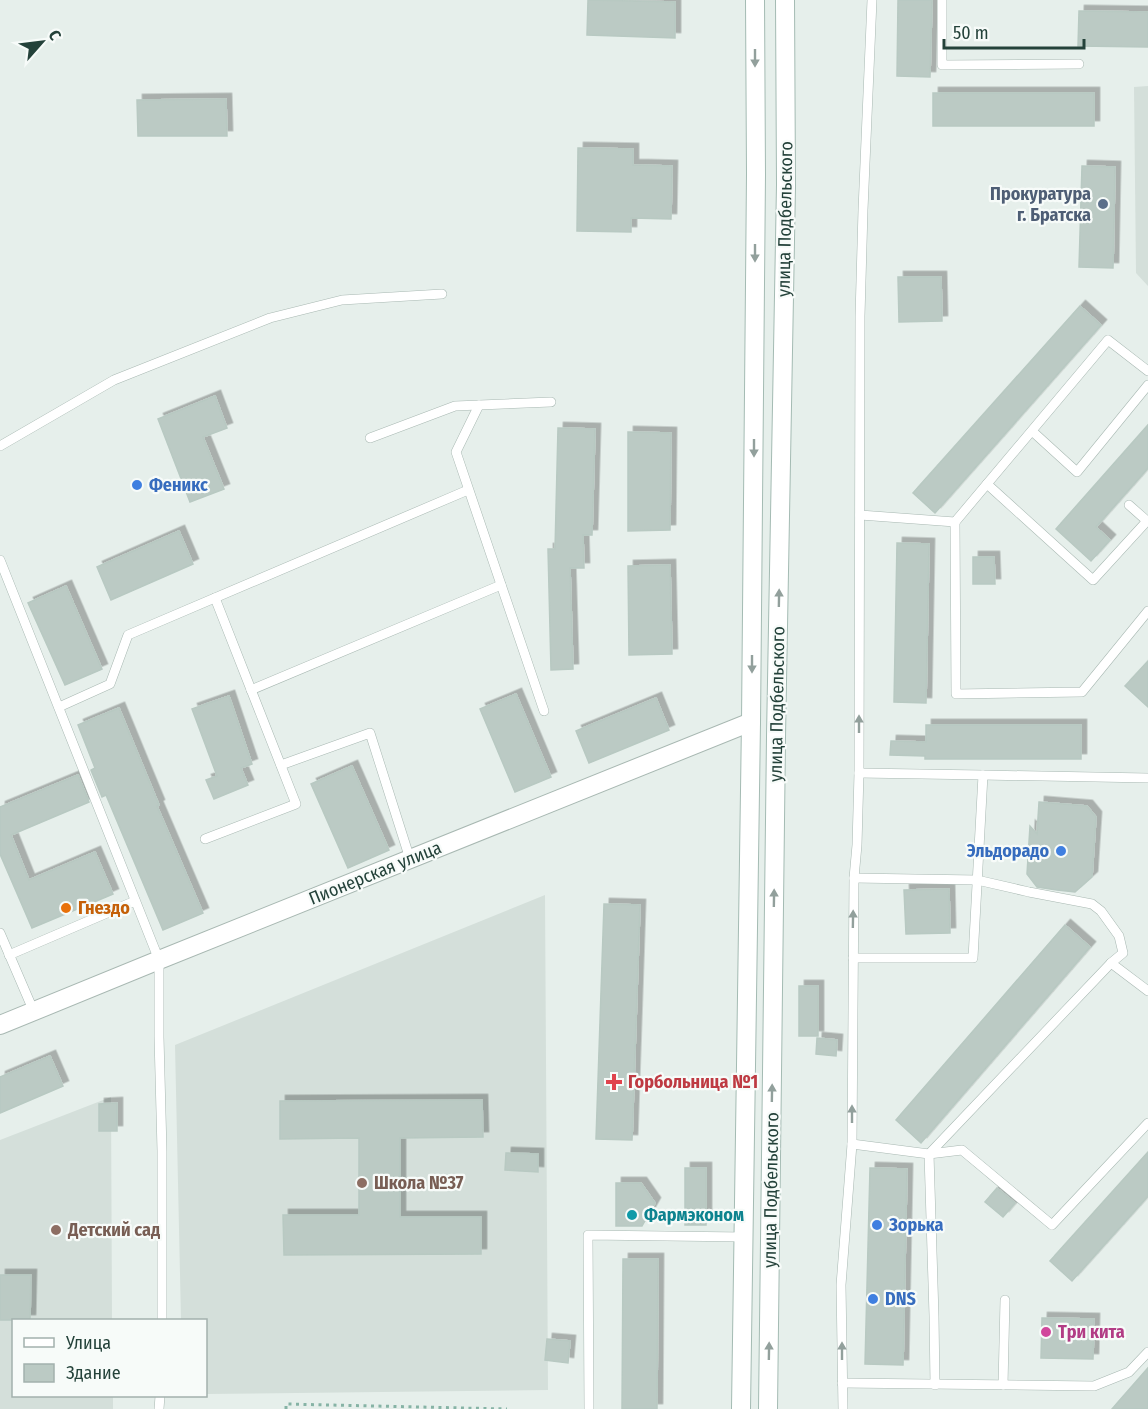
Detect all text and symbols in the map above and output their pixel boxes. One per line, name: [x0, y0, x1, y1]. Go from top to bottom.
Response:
north arrow: [12, 12, 72, 72]
scale bar: [944, 12, 1084, 50]
text: 50 m: [953, 22, 989, 44]
text: С: [44, 27, 65, 44]
one-way arrow: [750, 49, 760, 68]
street label: улица Подбельского: [773, 141, 797, 297]
place label: Прокуратура г. Братска: [990, 183, 1091, 226]
marker: Прокуратура г. Братска: [1096, 197, 1110, 211]
one-way arrow: [750, 244, 760, 263]
one-way arrow: [749, 439, 758, 458]
place label: Феникс: [149, 474, 208, 496]
marker: Феникс: [130, 478, 144, 492]
one-way arrow: [774, 588, 784, 607]
street label: улица Подбельского: [765, 626, 789, 782]
one-way arrow: [747, 655, 757, 674]
one-way arrow: [854, 715, 864, 734]
street label: Пионерская улица: [306, 836, 445, 910]
place label: Эльдорадо: [967, 840, 1049, 862]
marker: Эльдорадо: [1054, 844, 1068, 858]
one-way arrow: [769, 888, 779, 907]
place label: Гнездо: [78, 897, 130, 919]
marker: Гнездо: [59, 901, 73, 915]
one-way arrow: [849, 909, 858, 928]
place label: Горбольница №1: [628, 1071, 758, 1093]
marker: Горбольница №1: [605, 1073, 623, 1091]
one-way arrow: [767, 1083, 777, 1102]
one-way arrow: [847, 1104, 857, 1123]
street label: улица Подбельского: [759, 1112, 783, 1268]
place label: Школа №37: [374, 1172, 464, 1194]
marker: Школа №37: [355, 1176, 369, 1190]
place label: Фармэконом: [644, 1204, 744, 1226]
marker: Фармэконом: [625, 1208, 639, 1222]
place label: Зорька: [888, 1214, 944, 1236]
marker: Зорька: [870, 1218, 884, 1232]
place label: Детский сад: [67, 1219, 160, 1241]
marker: Детский сад: [49, 1223, 63, 1237]
place label: DNS: [885, 1288, 916, 1310]
marker: DNS: [866, 1292, 880, 1306]
legend: [12, 1319, 207, 1397]
place label: Три кита: [1058, 1321, 1125, 1343]
marker: Три кита: [1039, 1325, 1053, 1339]
text: Улица: [65, 1332, 111, 1354]
one-way arrow: [764, 1341, 774, 1360]
one-way arrow: [837, 1341, 847, 1360]
text: Здание: [66, 1362, 121, 1384]

